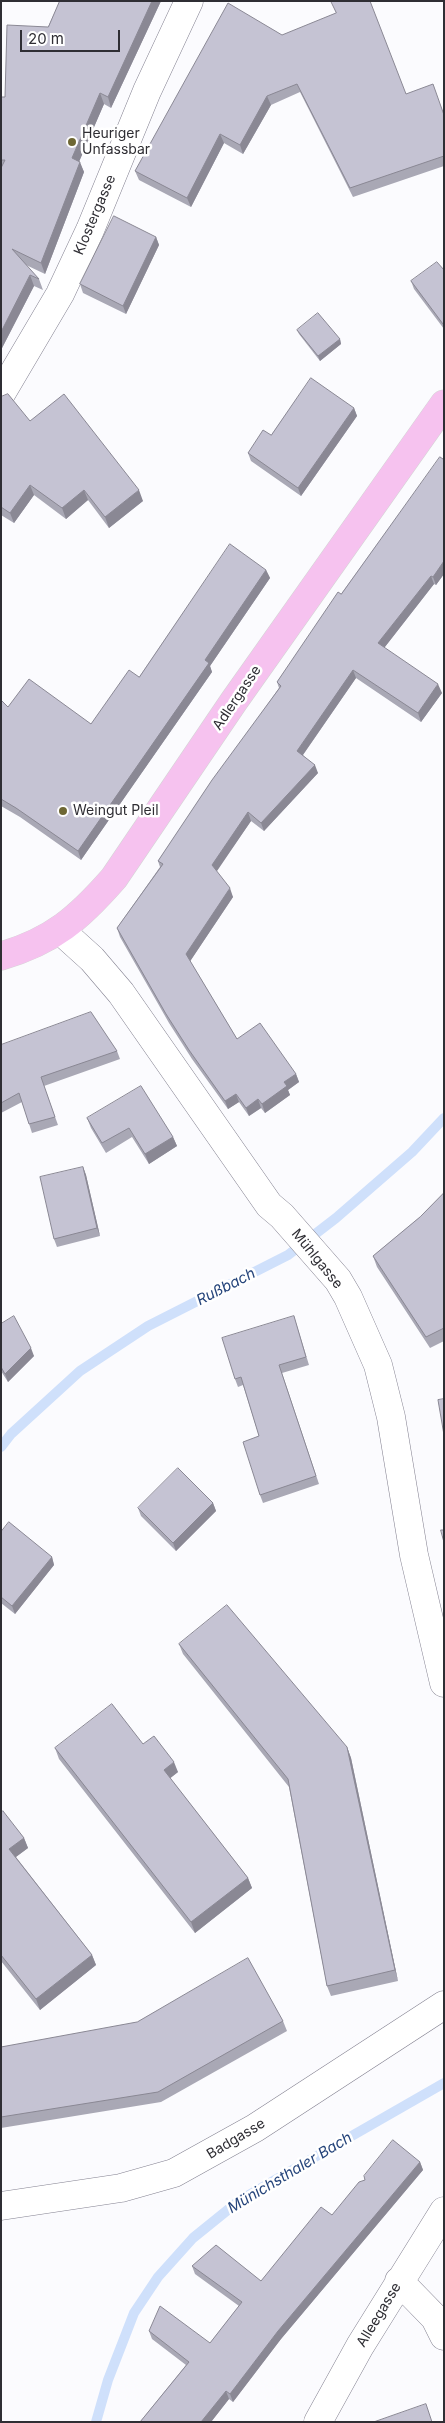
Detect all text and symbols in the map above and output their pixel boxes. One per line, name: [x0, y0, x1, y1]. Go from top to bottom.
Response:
scale bar: [22, 20, 122, 52]
text: 20 m: [28, 29, 64, 48]
place label: Heuriger Unfassbar: [82, 126, 150, 158]
marker: Heuriger Unfassbar: [66, 136, 78, 148]
street label: Klostergasse: [71, 172, 119, 258]
street label: Adlergasse: [209, 663, 265, 733]
place label: Weingut Pleil: [73, 803, 159, 819]
marker: Weingut Pleil: [57, 805, 69, 817]
street label: Mühlgasse: [288, 1226, 346, 1292]
water label: Rußbach: [194, 1265, 258, 1309]
street label: Badgasse: [204, 2115, 268, 2163]
water label: Münichsthaler Bach: [225, 2129, 355, 2217]
street label: Alleegasse: [353, 2280, 405, 2350]

